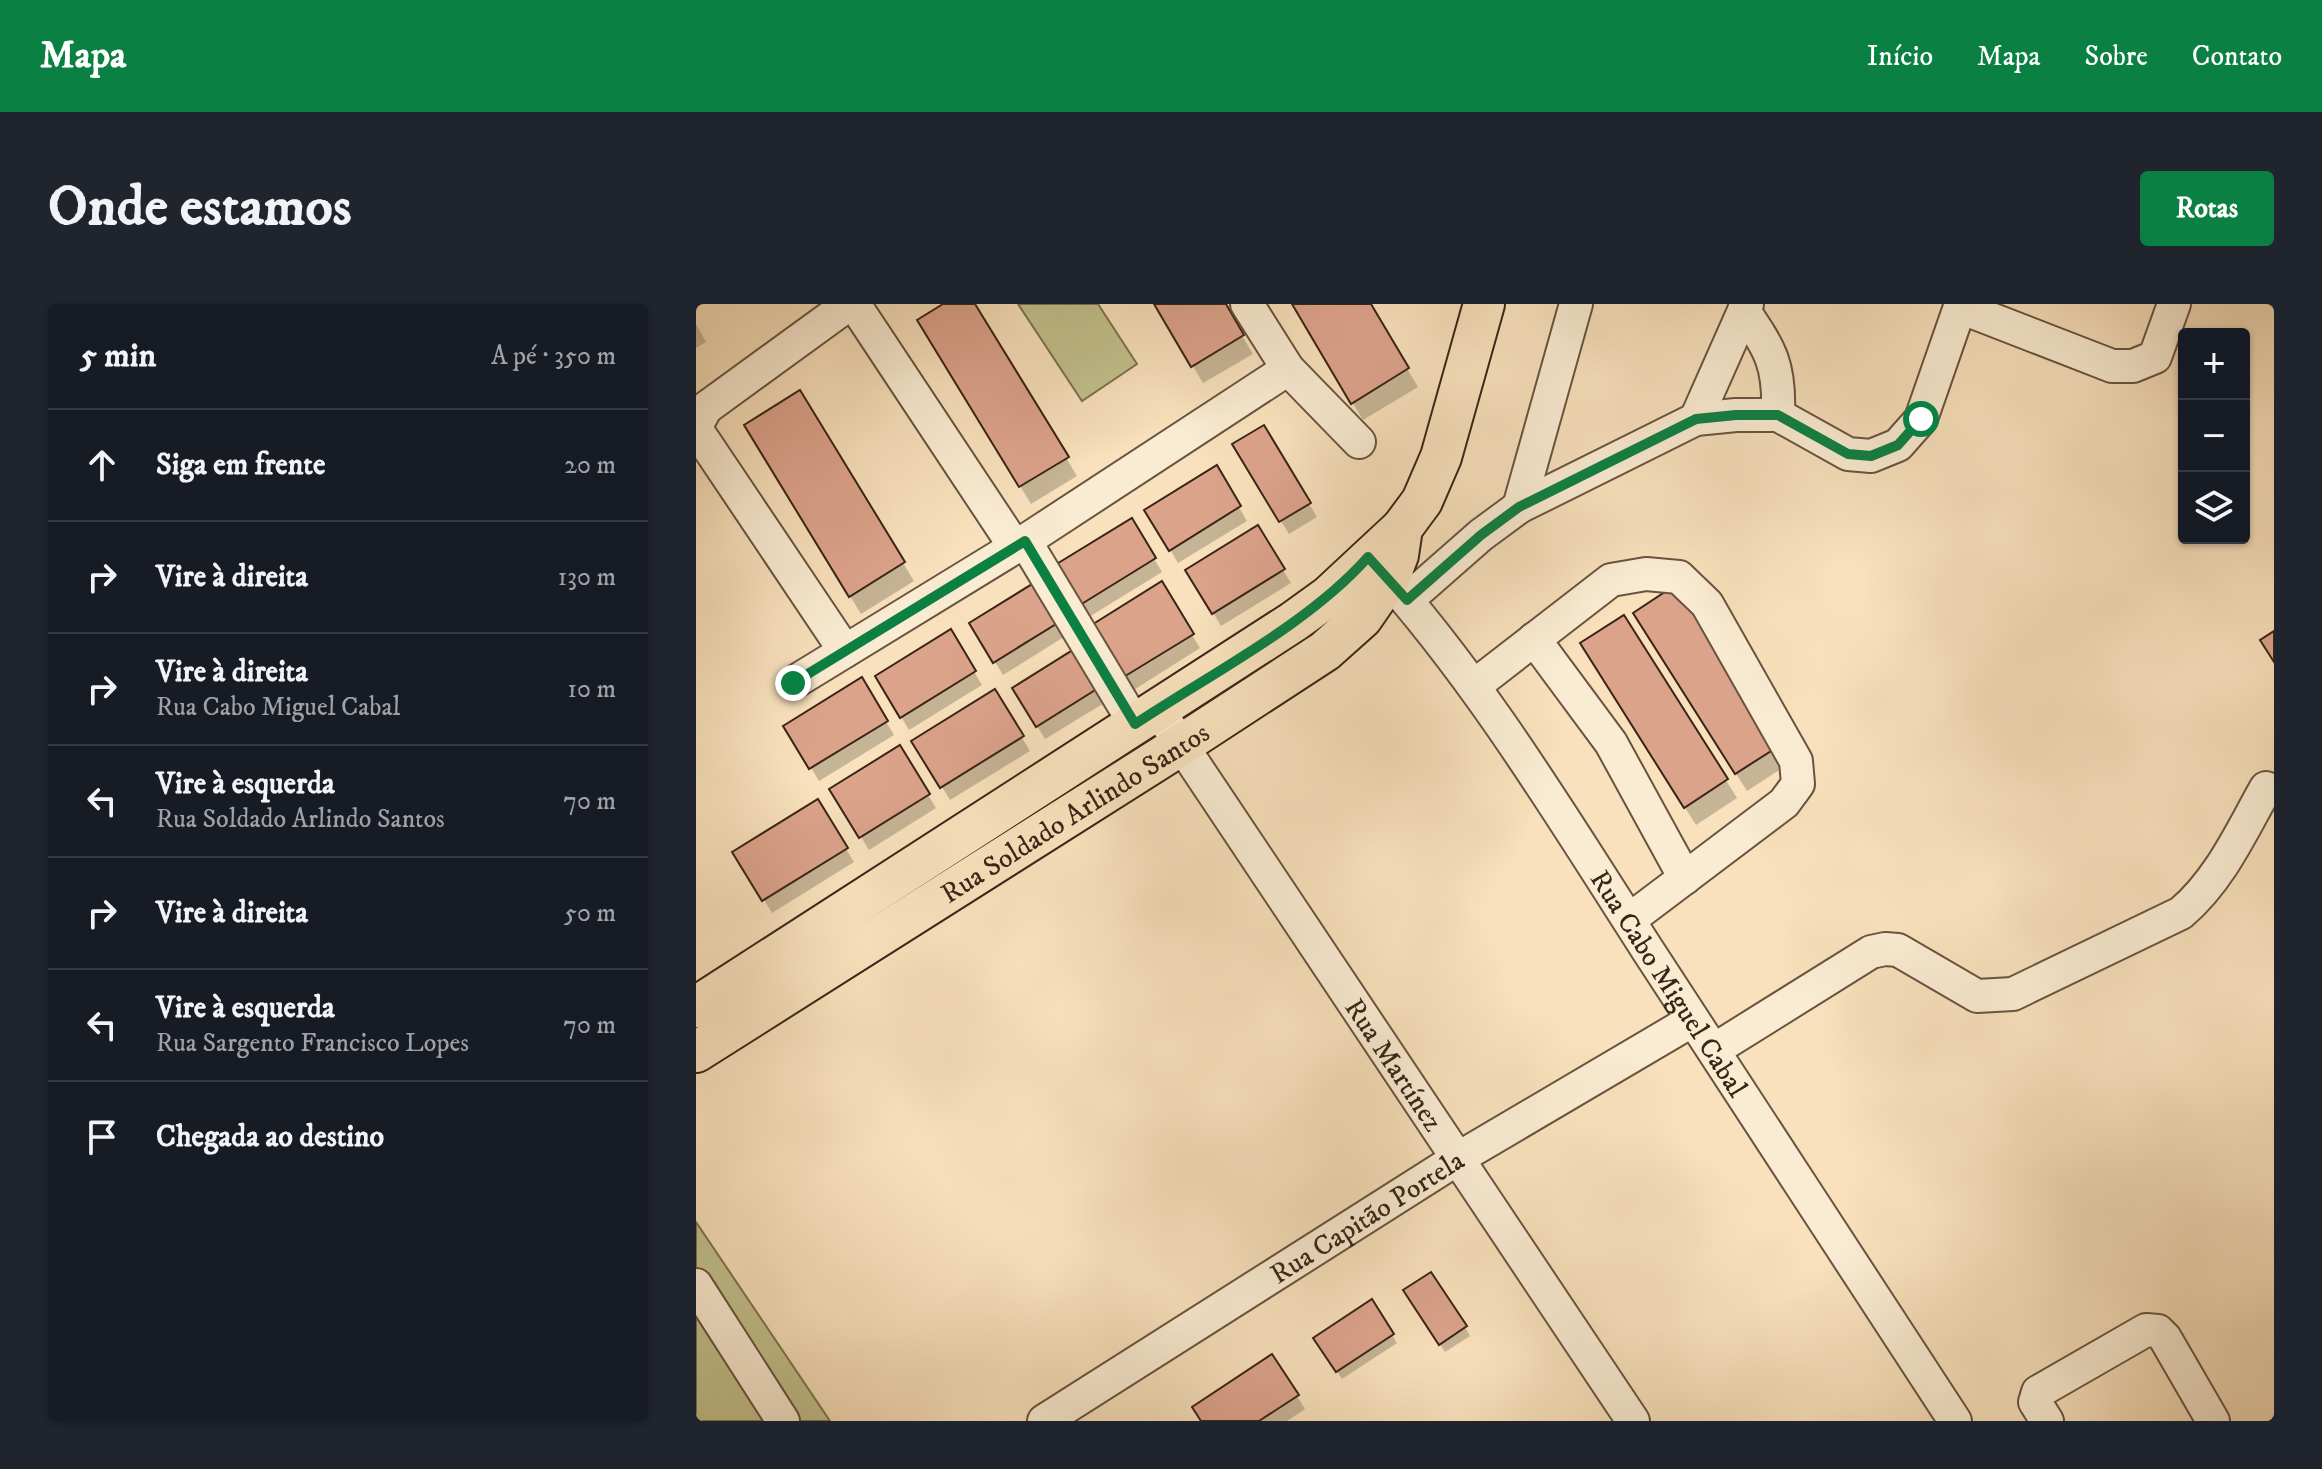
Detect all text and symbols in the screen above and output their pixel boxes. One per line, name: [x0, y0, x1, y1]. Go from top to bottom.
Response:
text: Mapa: [40, 32, 126, 80]
text: Início: [1867, 39, 1933, 74]
text: Mapa: [1977, 39, 2041, 74]
text: Sobre: [2085, 39, 2148, 74]
text: Contato: [2192, 39, 2282, 74]
button: Rotas: [2140, 171, 2274, 246]
text: Onde estamos: [48, 173, 351, 243]
map controls: [2178, 328, 2250, 544]
button: +: [2178, 328, 2250, 400]
text: 5 min: [80, 335, 156, 377]
text: A pé · 350 m: [491, 340, 616, 373]
button: −: [2178, 400, 2250, 472]
route start: [1903, 401, 1939, 437]
icon: ahead: [80, 443, 124, 487]
text: Siga em frente: [156, 447, 325, 484]
text: 20 m: [564, 449, 616, 482]
button: layers: [2178, 472, 2250, 544]
icon: right: [80, 555, 124, 599]
text: Vire à direita: [156, 559, 308, 596]
text: 130 m: [558, 561, 616, 594]
text: Vire à direita: [156, 654, 308, 691]
route end: [775, 665, 811, 701]
icon: right: [80, 667, 124, 711]
text: 10 m: [567, 673, 616, 706]
text: Rua Cabo Miguel Cabal: [156, 691, 400, 724]
street label: Rua Soldado Arlindo Santos: [935, 715, 1216, 912]
text: Vire à esquerda: [156, 766, 335, 803]
icon: left: [80, 779, 124, 823]
text: 70 m: [563, 785, 616, 818]
text: Rua Soldado Arlindo Santos: [156, 803, 445, 836]
street label: Rua Cabo Miguel Cabal: [1582, 864, 1755, 1104]
icon: right: [80, 891, 124, 935]
text: Vire à direita: [156, 895, 308, 932]
text: 50 m: [564, 897, 616, 930]
text: Vire à esquerda: [156, 990, 335, 1027]
street label: Rua Martínez: [1337, 992, 1450, 1138]
icon: left: [80, 1003, 124, 1047]
text: 70 m: [563, 1009, 616, 1042]
text: Rua Sargento Francisco Lopes: [156, 1027, 469, 1060]
icon: arrive: [80, 1115, 124, 1159]
text: Chegada ao destino: [156, 1119, 384, 1156]
street label: Rua Capitão Portela: [1264, 1143, 1471, 1292]

